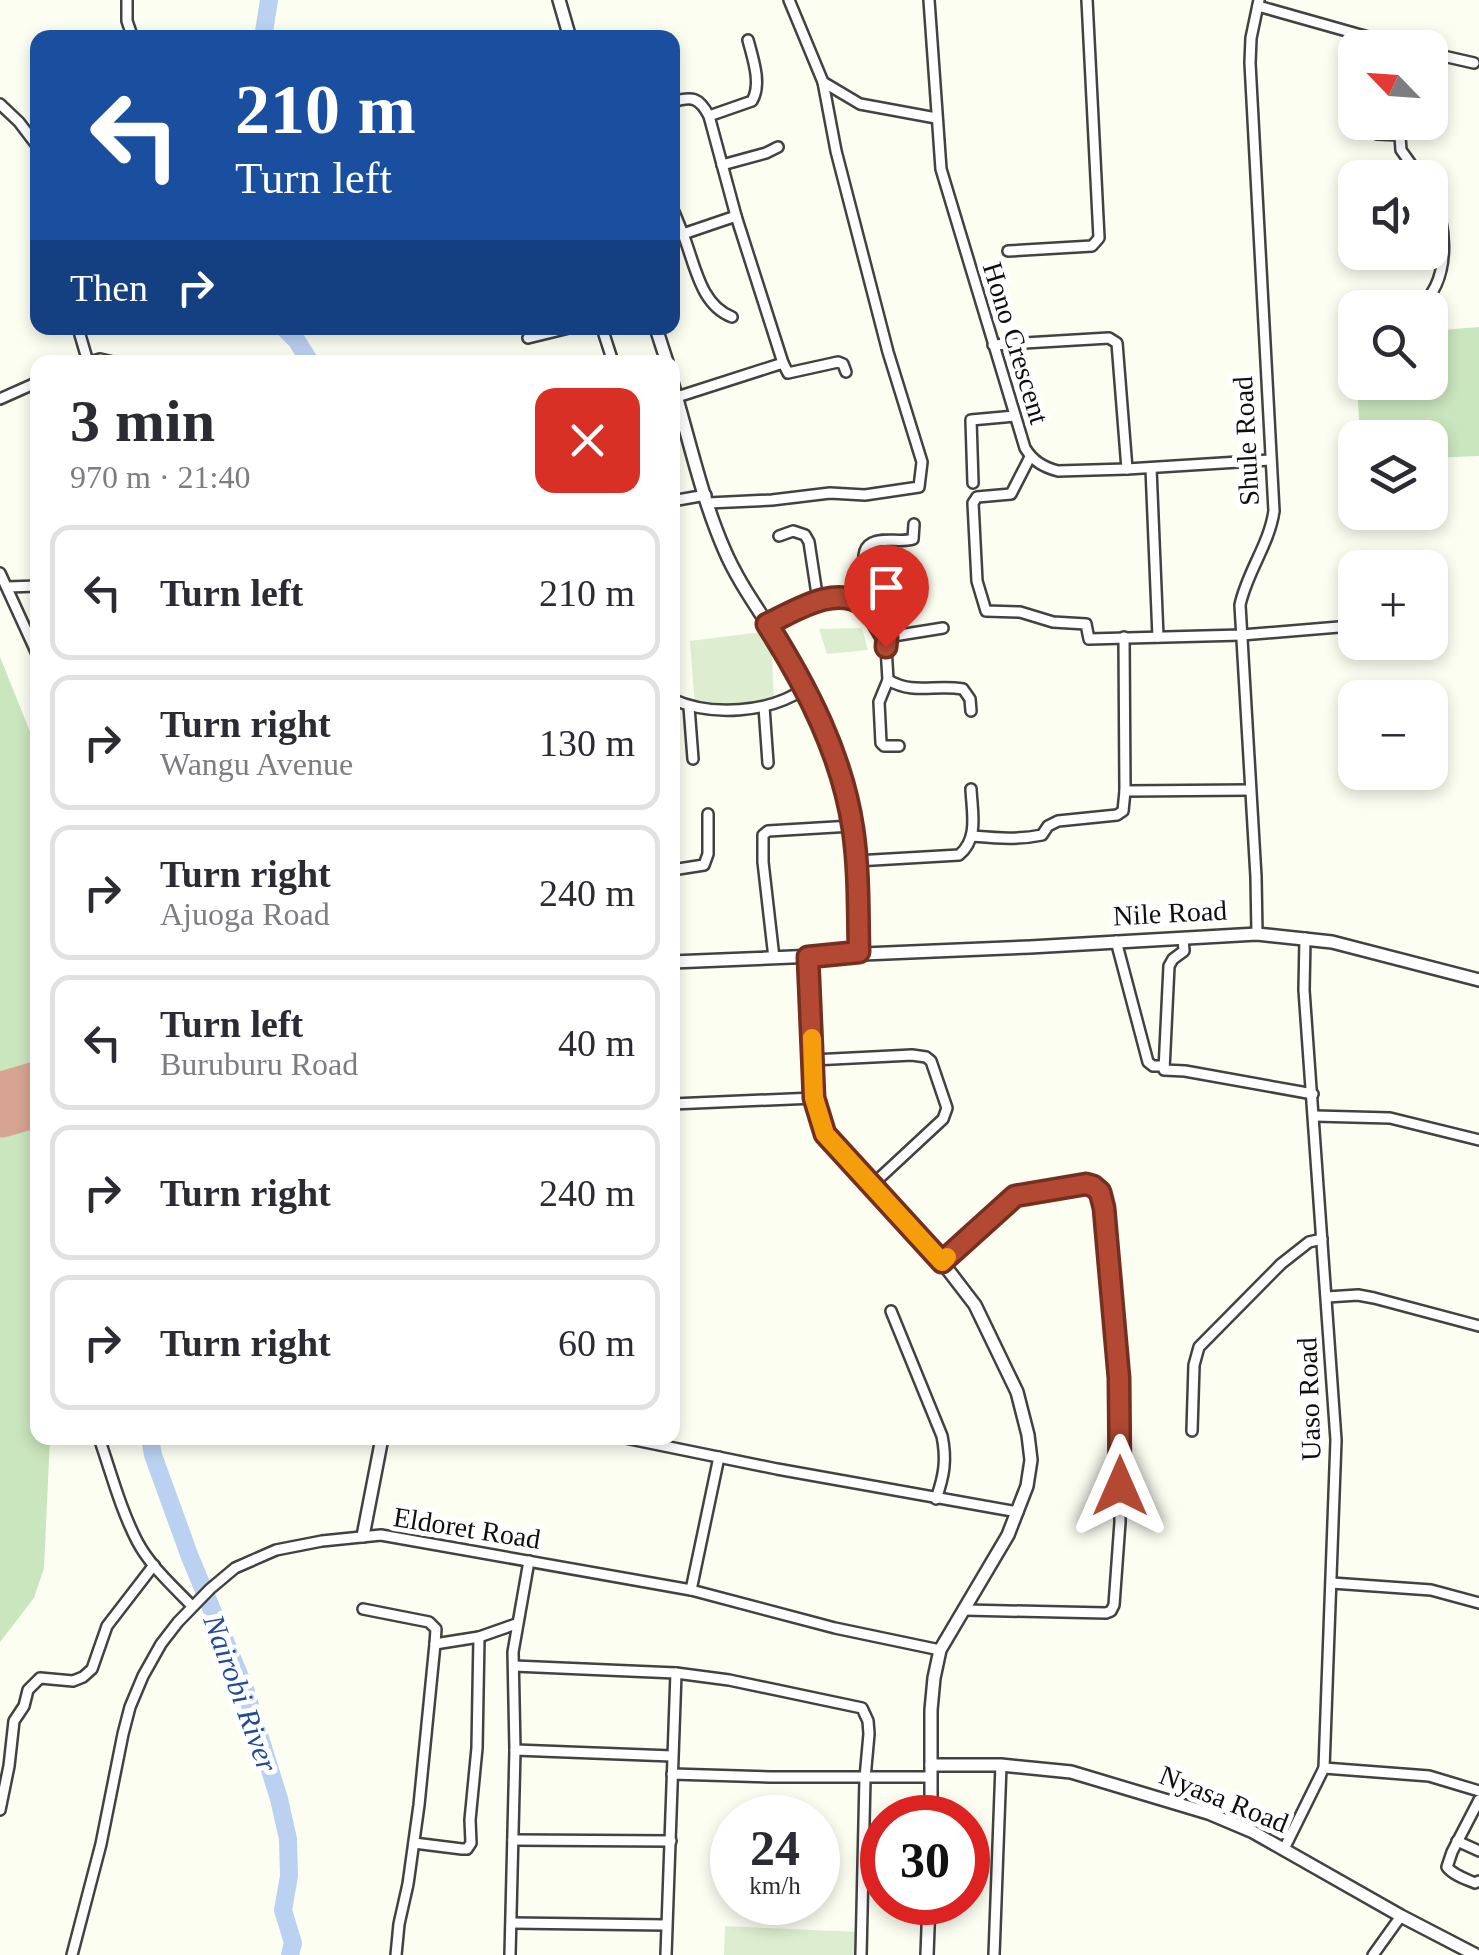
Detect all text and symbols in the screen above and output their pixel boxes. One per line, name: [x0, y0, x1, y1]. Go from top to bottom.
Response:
north arrow: [1338, 30, 1448, 140]
map controls: [1338, 30, 1448, 790]
icon: left: [70, 70, 200, 200]
text: 210 m: [235, 71, 416, 148]
text: Turn left: [235, 153, 392, 203]
button: sound: [1338, 160, 1448, 270]
street label: Hono Crescent: [977, 259, 1055, 428]
icon: right: [168, 260, 223, 315]
text: Then: [70, 267, 148, 309]
button: search: [1338, 290, 1448, 400]
street label: Shule Road: [1227, 375, 1265, 507]
text: 3 min: [70, 388, 215, 454]
button: close: [535, 388, 640, 493]
button: layers: [1338, 420, 1448, 530]
text: 970 m · 21:40: [70, 459, 250, 495]
pin: [844, 545, 929, 648]
button: +: [1338, 550, 1448, 660]
icon: arrive: [859, 560, 914, 615]
icon: left: [75, 565, 130, 620]
text: Turn left: [160, 572, 303, 614]
text: 210 m: [539, 572, 635, 614]
button: −: [1338, 680, 1448, 790]
text: Turn right: [160, 703, 331, 745]
icon: right: [75, 715, 130, 770]
text: 130 m: [539, 722, 635, 764]
text: Wangu Avenue: [160, 746, 353, 782]
text: Turn right: [160, 853, 331, 895]
icon: right: [75, 865, 130, 920]
text: 240 m: [539, 872, 635, 914]
street label: Nile Road: [1112, 895, 1228, 931]
text: Ajuoga Road: [160, 896, 330, 932]
text: Turn left: [160, 1003, 303, 1045]
icon: left: [75, 1015, 130, 1070]
text: 40 m: [558, 1022, 635, 1064]
text: Buruburu Road: [160, 1046, 358, 1082]
icon: right: [75, 1165, 130, 1220]
text: Turn right: [160, 1172, 331, 1214]
text: 240 m: [539, 1172, 635, 1214]
icon: right: [75, 1315, 130, 1370]
text: Turn right: [160, 1322, 331, 1364]
text: 60 m: [558, 1322, 635, 1364]
street label: Uaso Road: [1291, 1337, 1327, 1461]
position arrow: [1068, 1434, 1172, 1538]
street label: Eldoret Road: [391, 1501, 543, 1555]
water label: Nairobi River: [197, 1609, 285, 1776]
street label: Nyasa Road: [1155, 1759, 1293, 1839]
speed limit sign: 30: [860, 1795, 990, 1925]
text: 24: [750, 1820, 800, 1876]
text: km/h: [749, 1872, 801, 1899]

